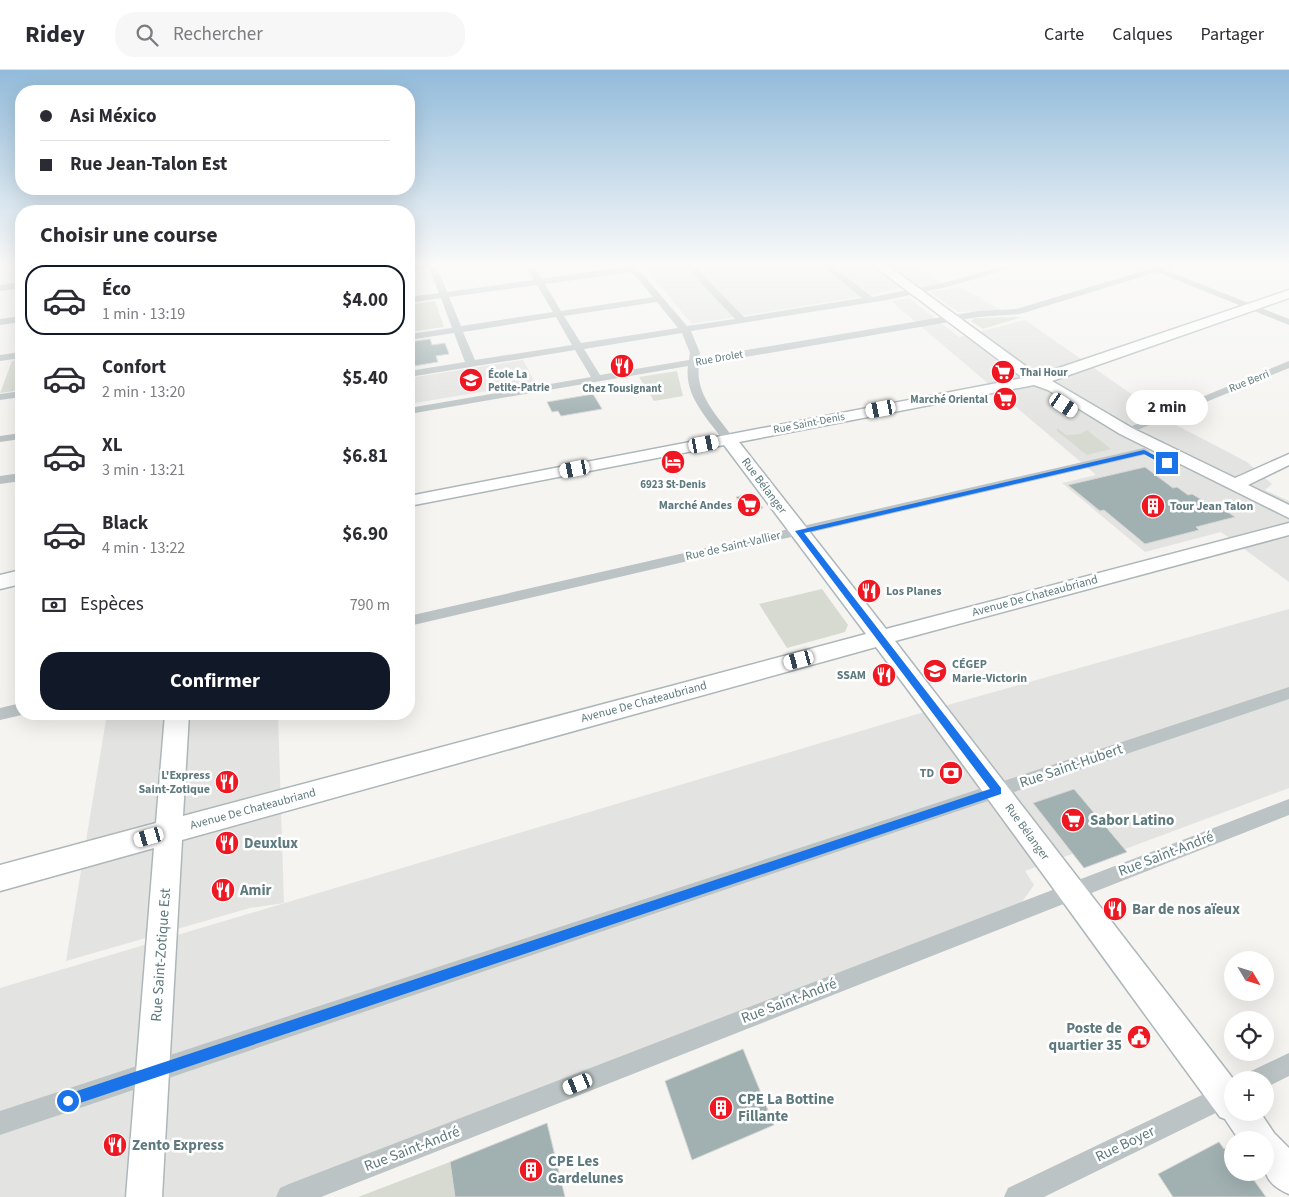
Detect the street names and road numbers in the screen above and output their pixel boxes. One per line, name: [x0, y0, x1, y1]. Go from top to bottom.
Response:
street label: Rue Drolet: [694, 346, 744, 370]
street label: Rue Berri: [1227, 366, 1271, 396]
street label: Rue Saint-Denis: [772, 409, 846, 437]
street label: Rue Bélanger: [737, 454, 791, 518]
street label: Rue de Saint-Vallier: [684, 527, 783, 565]
street label: Avenue De Chateaubriand: [970, 571, 1100, 621]
street label: Avenue De Chateaubriand: [579, 677, 709, 727]
street label: Rue Saint-Hubert: [1017, 739, 1125, 793]
street label: Avenue De Chateaubriand: [188, 784, 318, 834]
street label: Rue Bélanger: [1001, 800, 1054, 865]
street label: Rue Saint-André: [1115, 826, 1217, 882]
street label: Rue Saint-Zotique Est: [146, 887, 176, 1023]
street label: Rue Saint-André: [738, 973, 840, 1029]
street label: Rue Boyer: [1092, 1120, 1159, 1167]
street label: Rue Saint-André: [361, 1121, 463, 1177]

